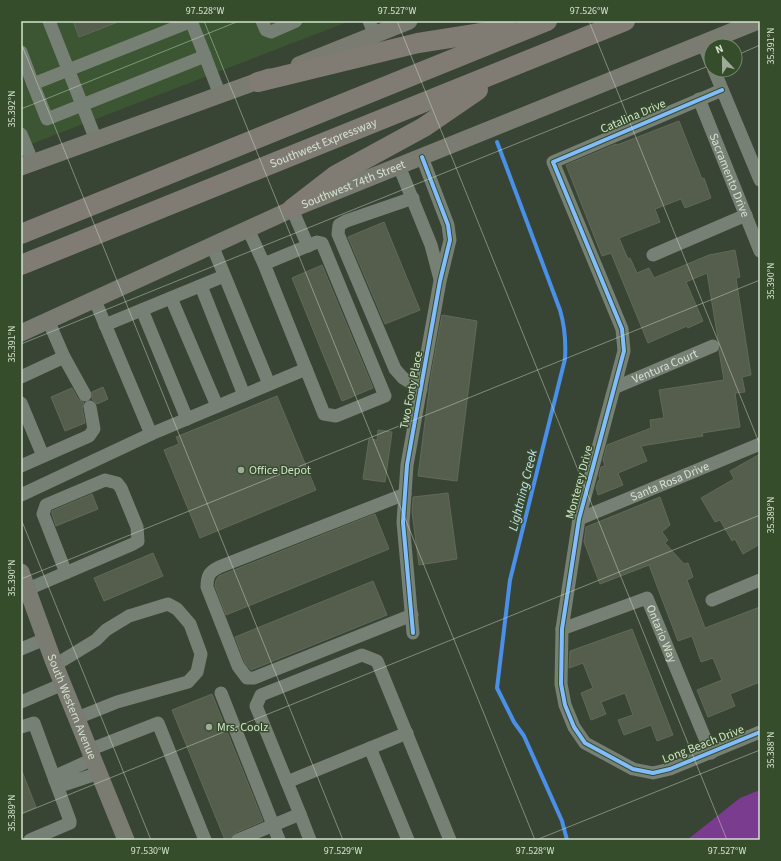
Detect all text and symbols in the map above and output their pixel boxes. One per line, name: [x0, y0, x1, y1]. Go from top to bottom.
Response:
text: 97.528°W: [186, 4, 224, 18]
text: 97.527°W: [378, 4, 416, 18]
text: 97.526°W: [570, 4, 608, 18]
text: 35.391°N: [764, 27, 778, 65]
north arrow: [703, 38, 743, 78]
text: N: [713, 41, 726, 58]
text: 35.392°N: [5, 90, 19, 128]
street label: Catalina Drive: [598, 95, 669, 138]
street label: Southwest Expressway: [267, 114, 380, 173]
street label: Sacramento Drive: [705, 131, 754, 220]
street label: Southwest 74th Street: [299, 156, 408, 213]
text: 35.390°N: [764, 262, 778, 300]
text: 35.391°N: [5, 325, 19, 363]
street label: Ventura Court: [630, 345, 700, 388]
street label: Two Forty Place: [396, 350, 427, 431]
street label: Monterey Drive: [561, 443, 598, 521]
water label: Lightning Creek: [504, 447, 542, 533]
street label: Santa Rosa Drive: [628, 458, 712, 506]
place label: Office Depot: [249, 462, 311, 479]
marker: Office Depot: [236, 465, 246, 475]
text: 35.389°N: [764, 496, 778, 534]
text: 35.390°N: [5, 559, 19, 597]
street label: Ontario Way: [642, 602, 681, 666]
street label: South Western Avenue: [42, 652, 101, 762]
place label: Mrs. Coolz: [217, 719, 268, 736]
street label: Long Beach Drive: [660, 721, 747, 768]
marker: Mrs. Coolz: [204, 722, 214, 732]
text: 35.388°N: [764, 731, 778, 769]
text: 35.389°N: [5, 794, 19, 832]
text: 97.530°W: [131, 844, 169, 858]
text: 97.529°W: [324, 844, 362, 858]
text: 97.528°W: [516, 844, 554, 858]
text: 97.527°W: [708, 844, 746, 858]

